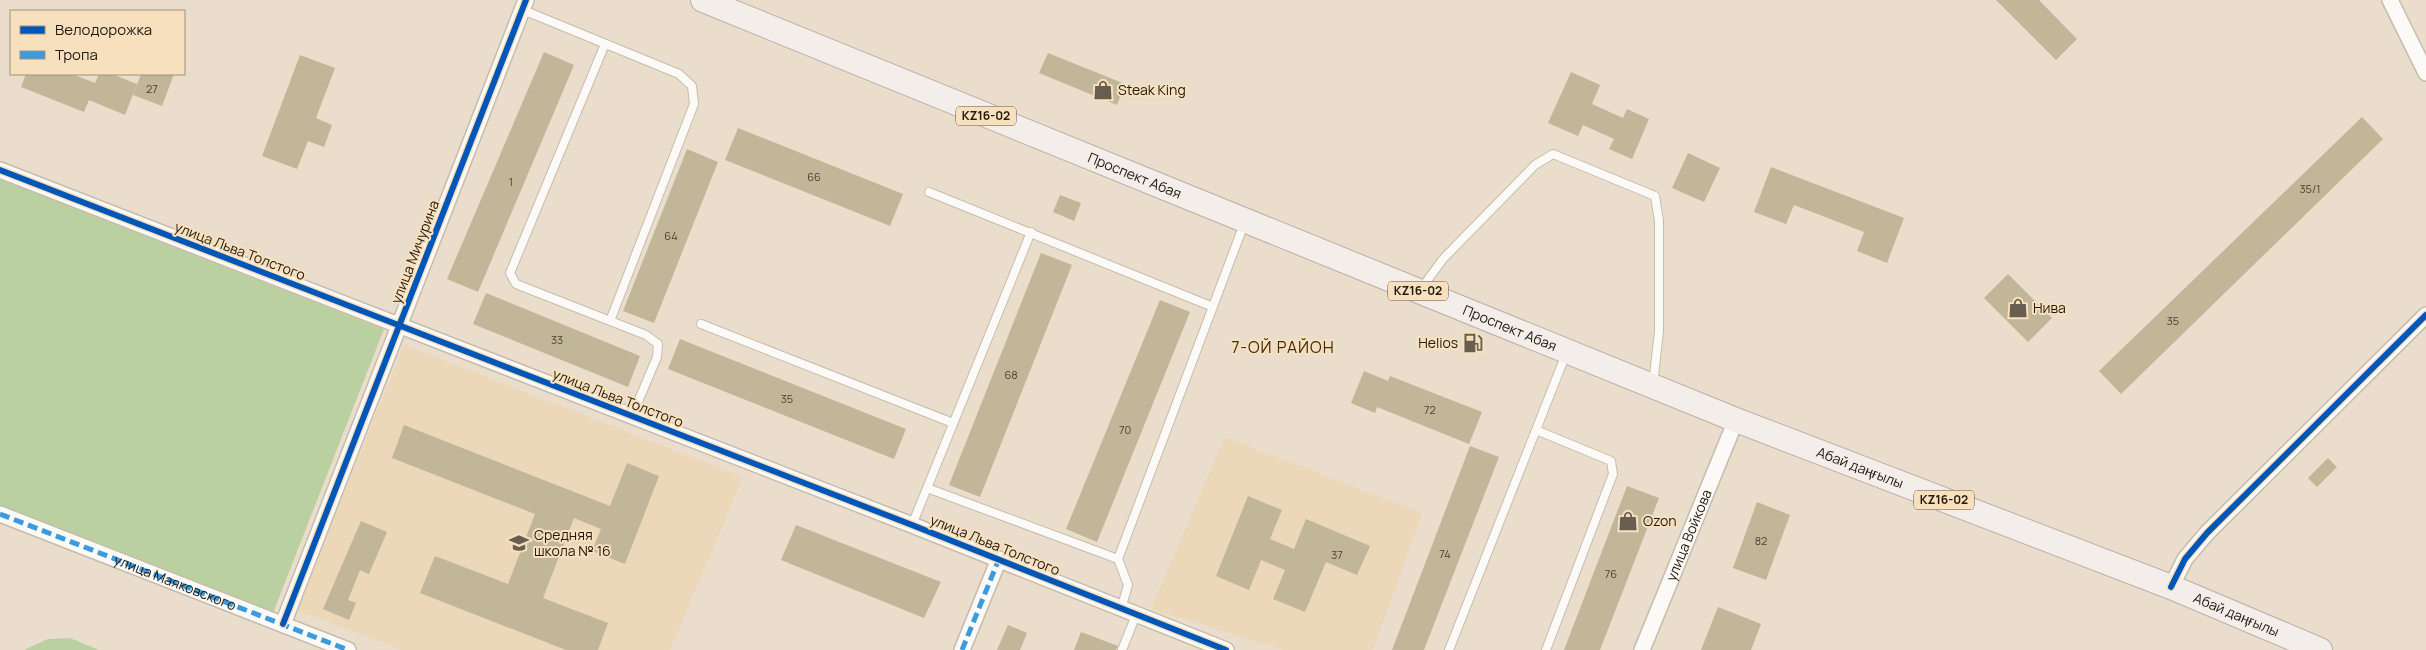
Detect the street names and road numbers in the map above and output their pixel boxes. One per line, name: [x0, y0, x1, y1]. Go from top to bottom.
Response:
road number: KZ16-02: [956, 106, 1016, 125]
street label: Проспект Абая: [1085, 147, 1185, 203]
street label: улица Мичурина: [386, 197, 443, 306]
street label: улица Льва Толстого: [172, 217, 308, 284]
road number: KZ16-02: [1388, 282, 1448, 300]
street label: Проспект Абая: [1460, 300, 1560, 355]
street label: улица Льва Толстого: [550, 364, 686, 431]
street label: Абай даңғылы: [1814, 442, 1906, 492]
street label: улица Войкова: [1661, 486, 1716, 584]
road number: KZ16-02: [1914, 490, 1974, 510]
street label: улица Льва Толстого: [927, 510, 1063, 579]
street label: улица Маяковского: [111, 549, 239, 614]
street label: Абай даңғылы: [2191, 588, 2282, 641]

